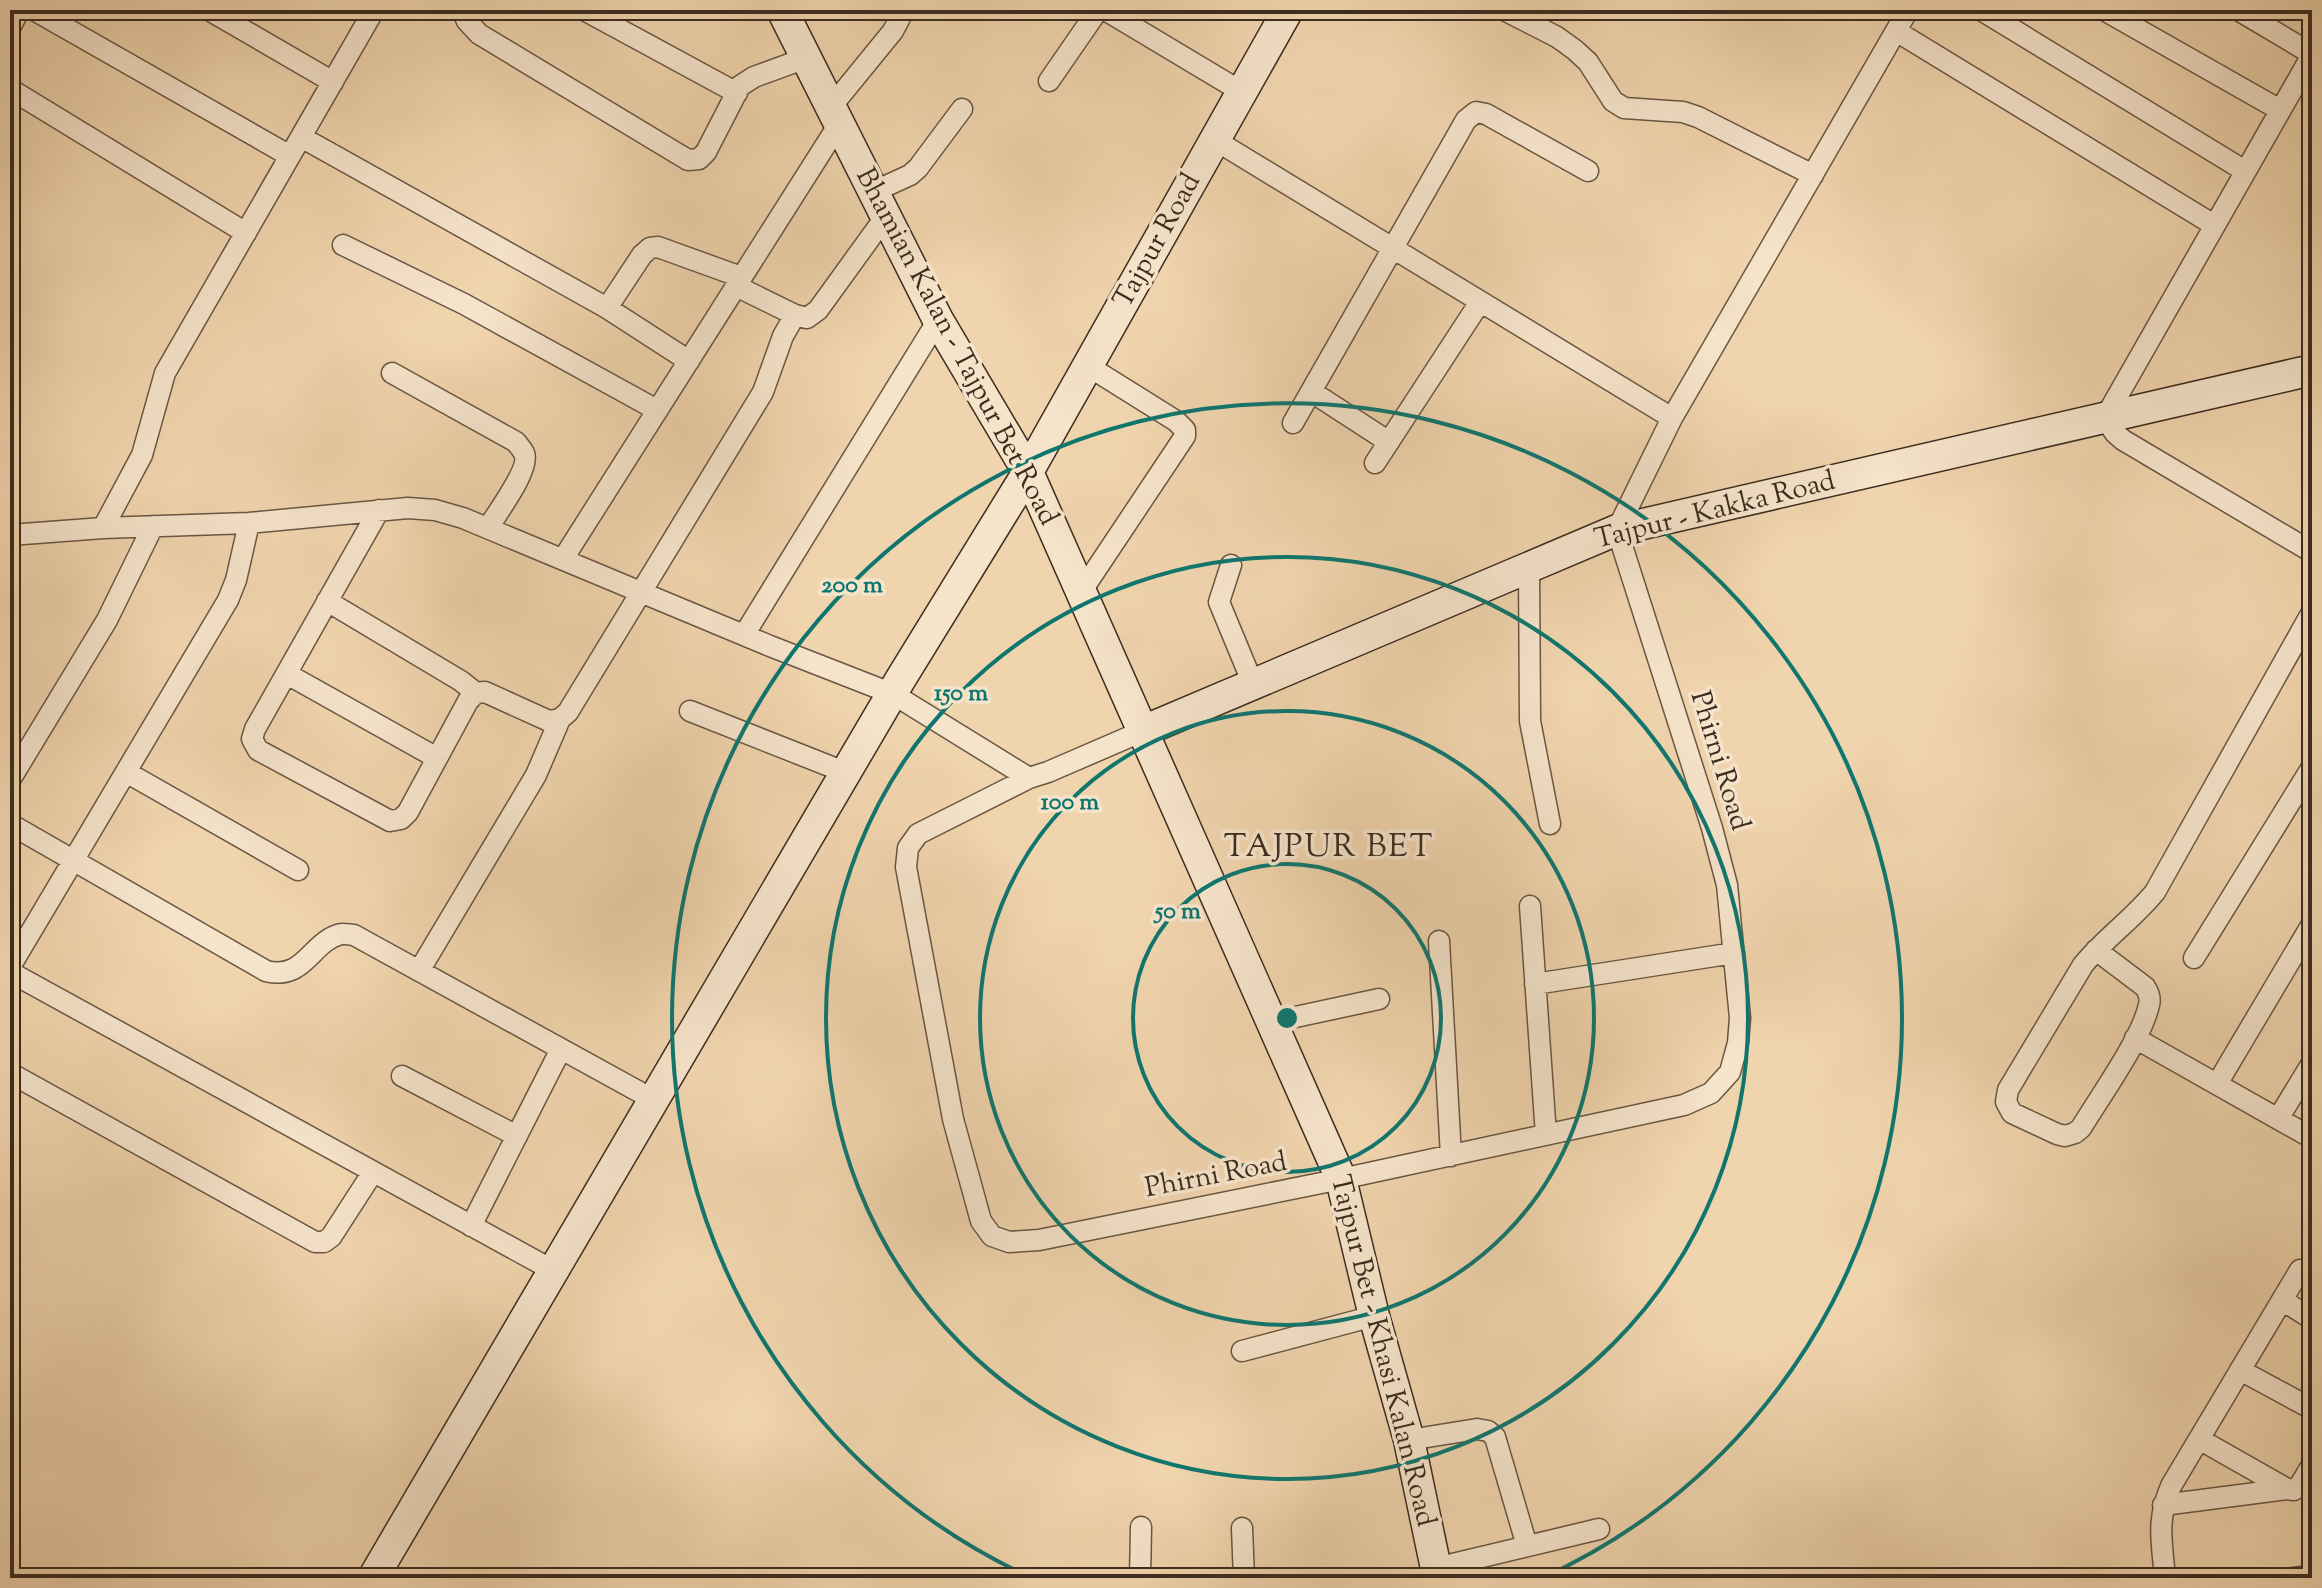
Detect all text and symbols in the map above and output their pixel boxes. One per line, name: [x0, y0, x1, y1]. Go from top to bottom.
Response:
street label: Bhamian Kalan - Tajpur Bet Road: [844, 161, 1068, 533]
street label: Tajpur Road: [1104, 166, 1212, 316]
street label: Tajpur - Kakka Road: [1590, 462, 1840, 560]
text: 200 m: [821, 569, 883, 603]
text: 150 m: [934, 677, 988, 711]
street label: Phirni Road: [1679, 686, 1759, 836]
text: 100 m: [1041, 786, 1099, 820]
district label: TAJPUR BET: [1224, 825, 1434, 871]
text: 50 m: [1153, 895, 1201, 929]
centre of rings: [1273, 1004, 1301, 1032]
street label: Phirni Road: [1142, 1143, 1291, 1209]
street label: Tajpur Bet - Khasi Kalan Road: [1319, 1171, 1445, 1531]

